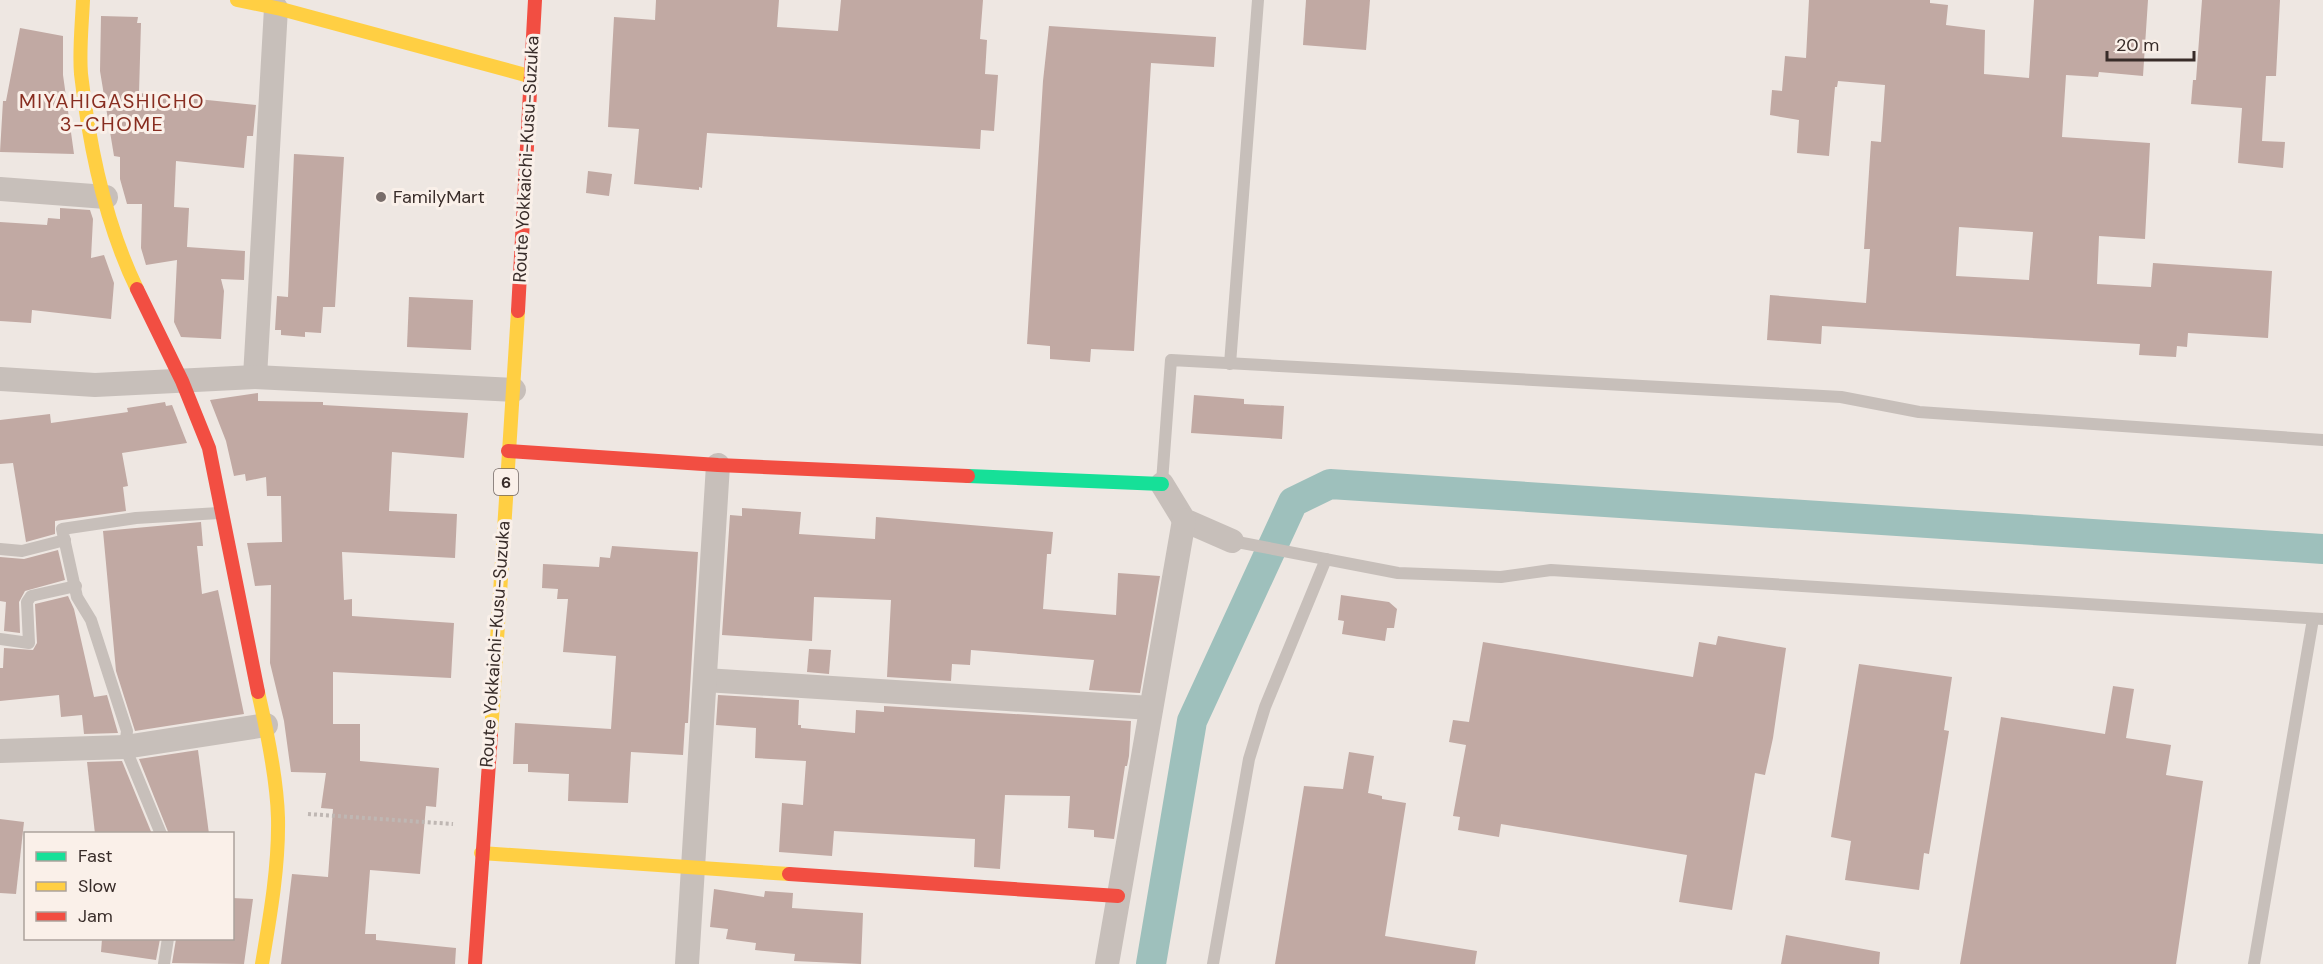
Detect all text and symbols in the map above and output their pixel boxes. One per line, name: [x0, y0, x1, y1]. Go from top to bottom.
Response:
scale bar: [2107, 24, 2194, 62]
text: 20 m: [2116, 33, 2159, 57]
street label: Route Yokkaichi-Kusu-Suzuka: [508, 35, 544, 283]
district label: MIYAHIGASHICHO 3-CHOME: [19, 88, 205, 137]
place label: FamilyMart: [393, 185, 485, 209]
marker: FamilyMart: [374, 190, 388, 204]
road number: 6: [494, 469, 518, 495]
street label: Route Yokkaichi-Kusu-Suzuka: [474, 520, 516, 768]
legend: [24, 832, 234, 940]
text: Fast: [78, 844, 113, 868]
text: Slow: [78, 874, 117, 898]
text: Jam: [78, 904, 113, 928]

